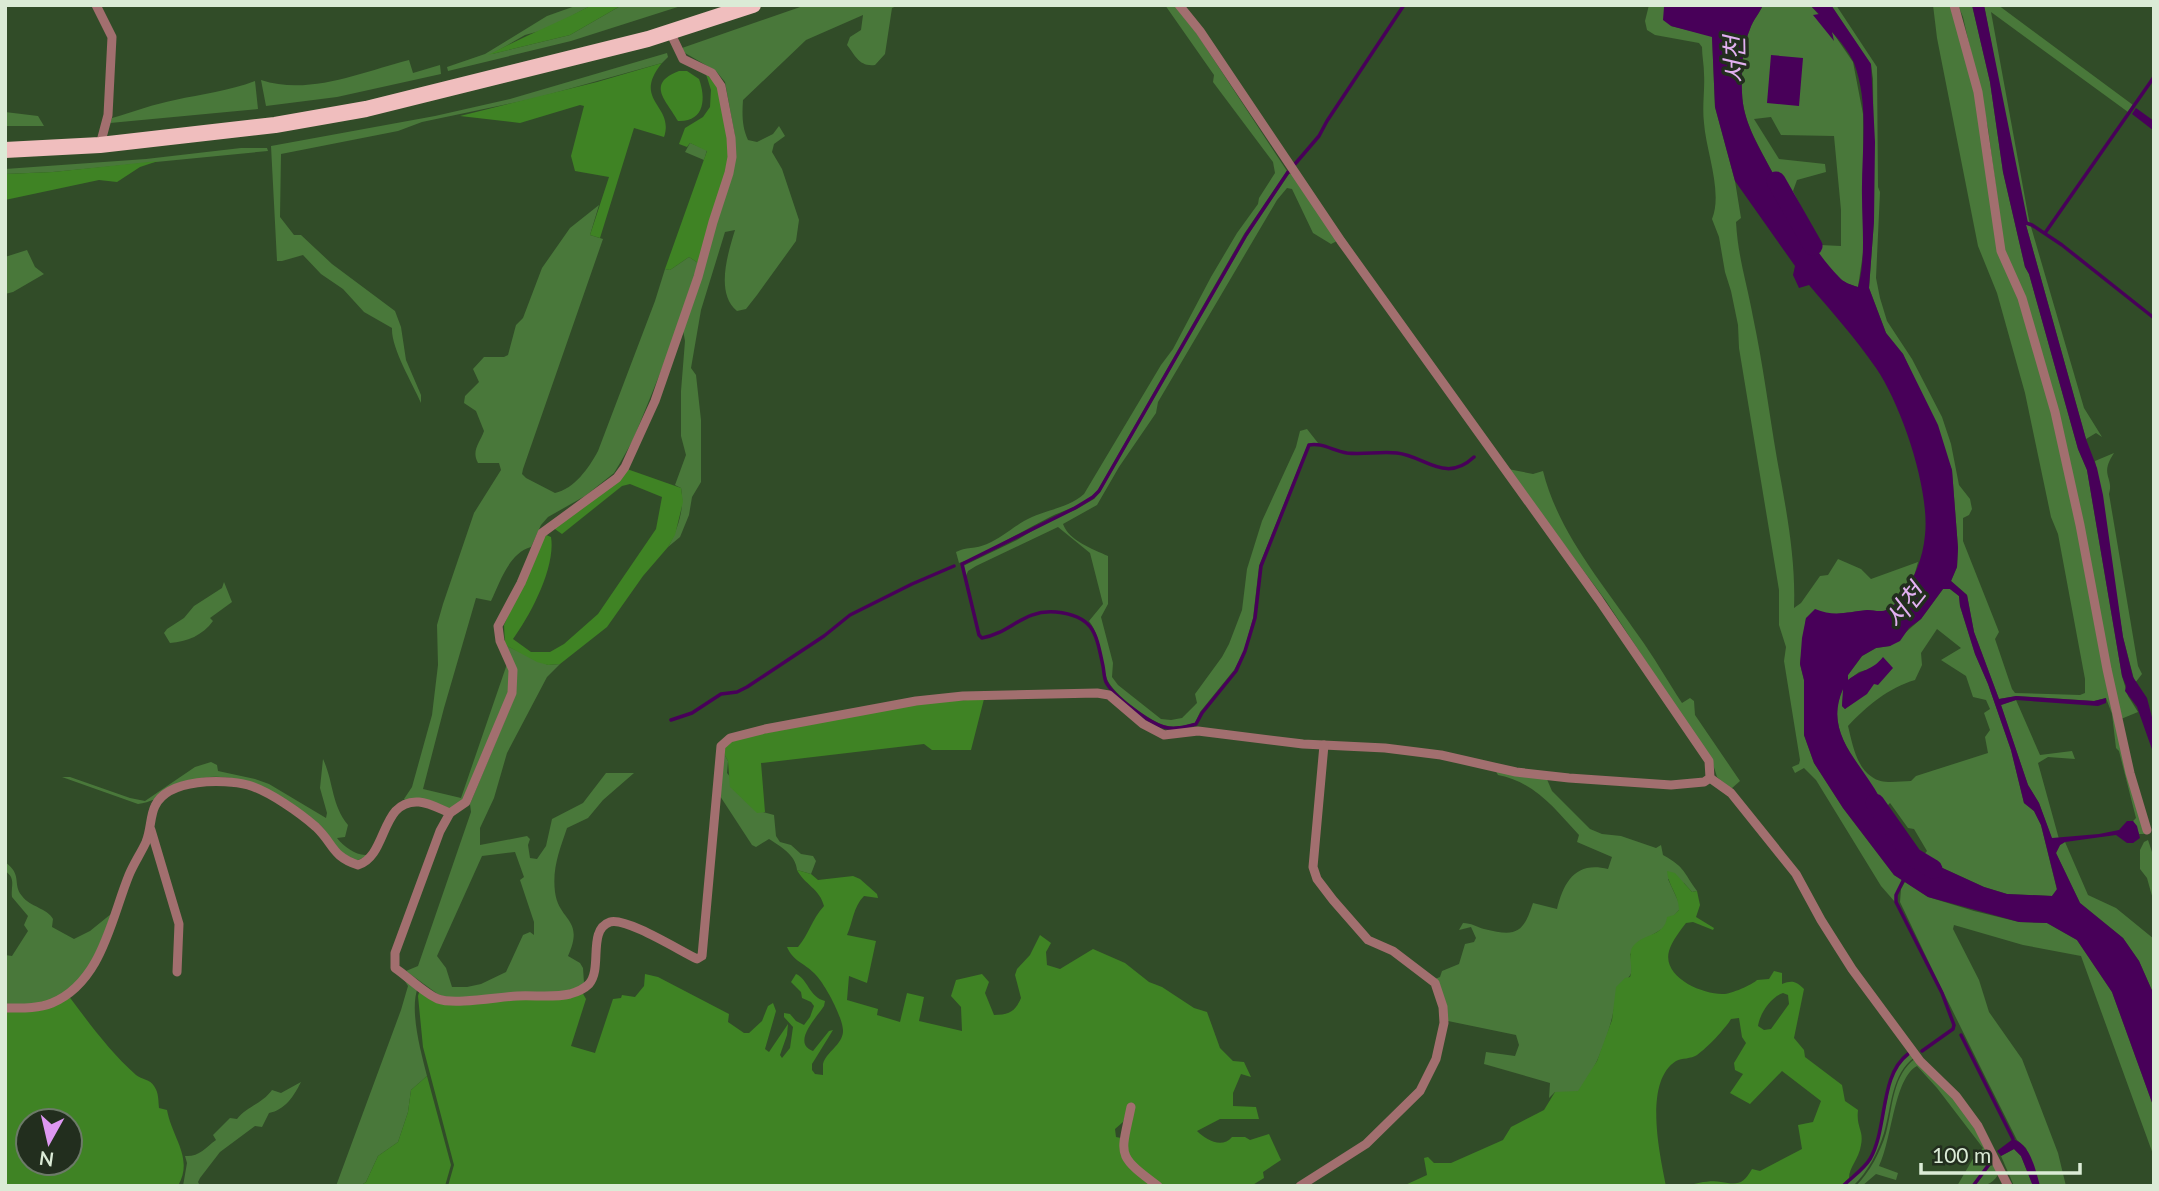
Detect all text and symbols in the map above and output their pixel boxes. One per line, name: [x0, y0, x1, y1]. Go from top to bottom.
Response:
water label: 서천: [1718, 33, 1750, 84]
water label: 서천: [1877, 574, 1933, 634]
north arrow: [14, 1107, 84, 1177]
scale bar: [1921, 1132, 2080, 1176]
text: 100 m: [1932, 1142, 1991, 1167]
text: N: [38, 1147, 55, 1172]

